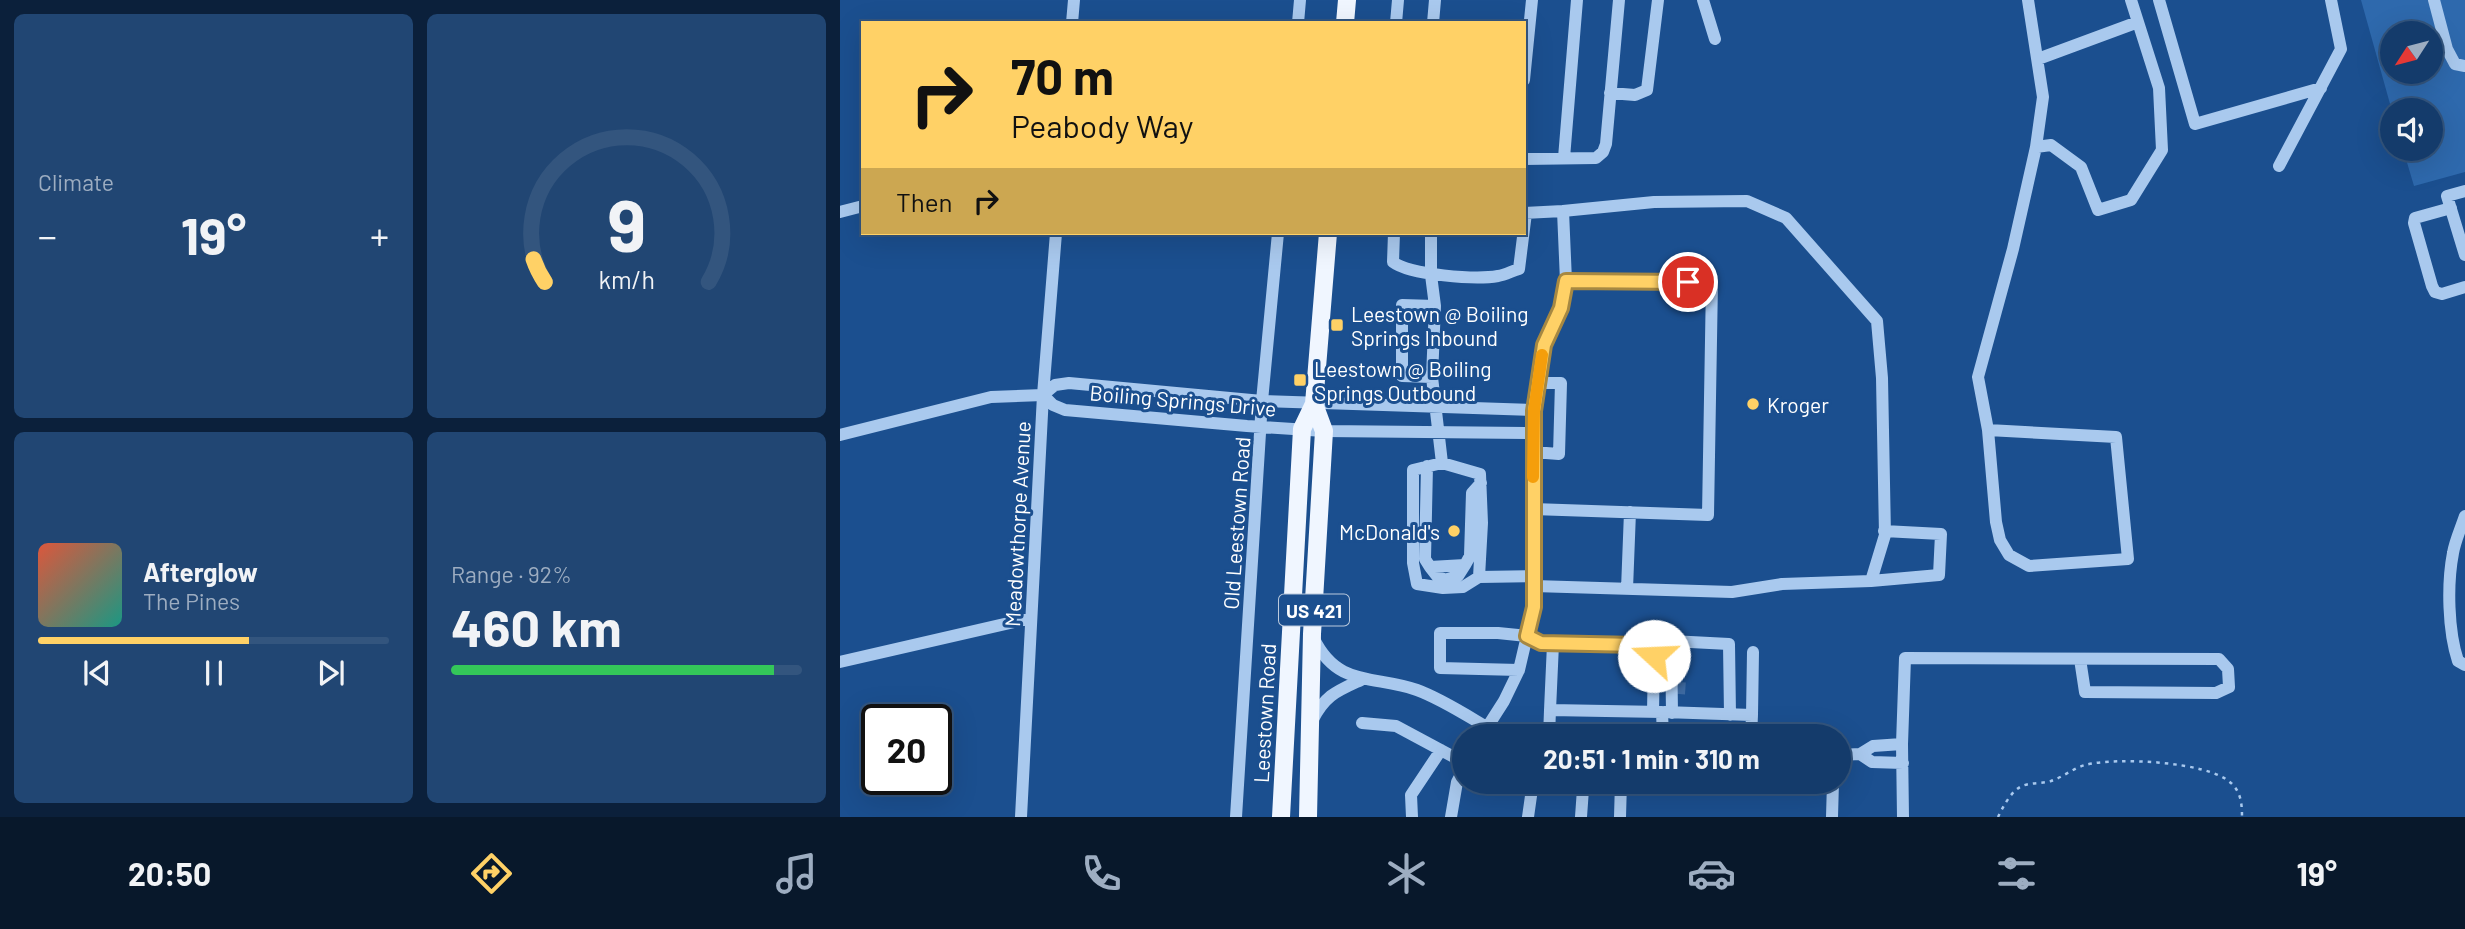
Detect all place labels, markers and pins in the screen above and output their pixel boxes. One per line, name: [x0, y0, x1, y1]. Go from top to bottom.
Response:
pin: [1658, 252, 1718, 312]
place label: Leestown @ Boiling Springs Inbound: [1351, 301, 1529, 350]
marker: Leestown @ Boiling Springs Inbound: [1329, 317, 1345, 333]
place label: Leestown @ Boiling Springs Outbound: [1314, 356, 1492, 405]
marker: Leestown @ Boiling Springs Outbound: [1292, 372, 1308, 388]
place label: Kroger: [1767, 392, 1829, 417]
marker: Kroger: [1745, 396, 1761, 412]
place label: McDonald's: [1339, 519, 1440, 544]
marker: McDonald's: [1446, 523, 1462, 539]

